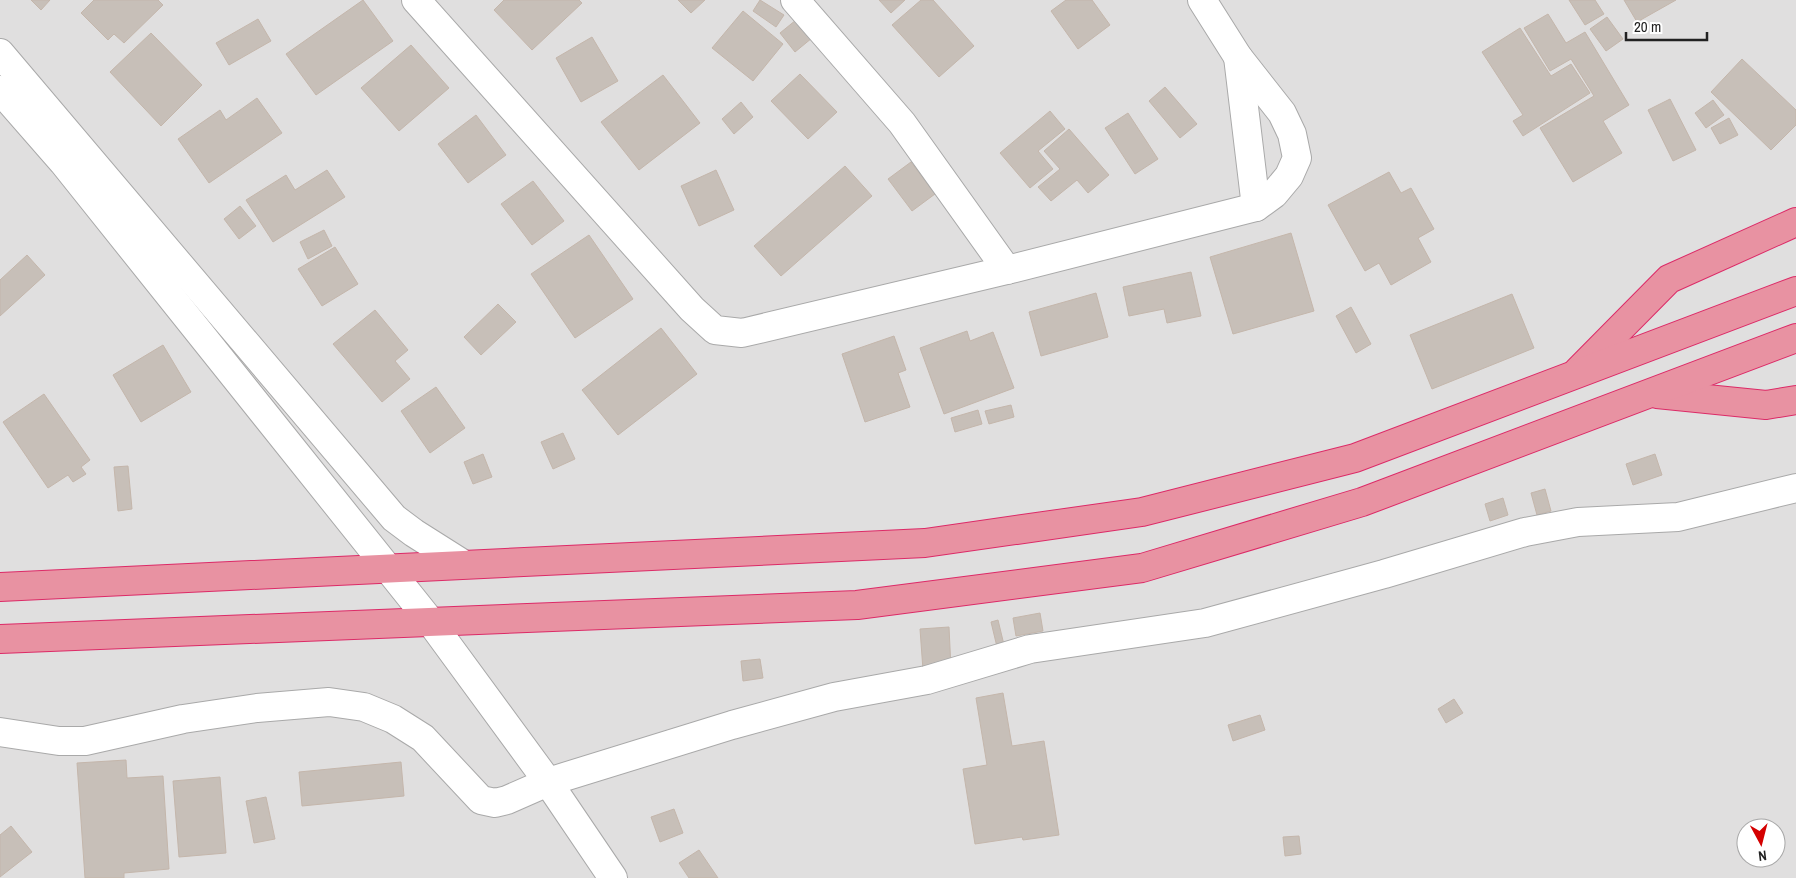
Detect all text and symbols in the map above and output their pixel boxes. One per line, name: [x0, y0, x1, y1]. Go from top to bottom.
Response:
scale bar: [1626, 10, 1707, 42]
text: 20 m: [1634, 16, 1661, 37]
north arrow: [1736, 818, 1786, 868]
text: N: [1757, 846, 1768, 865]

